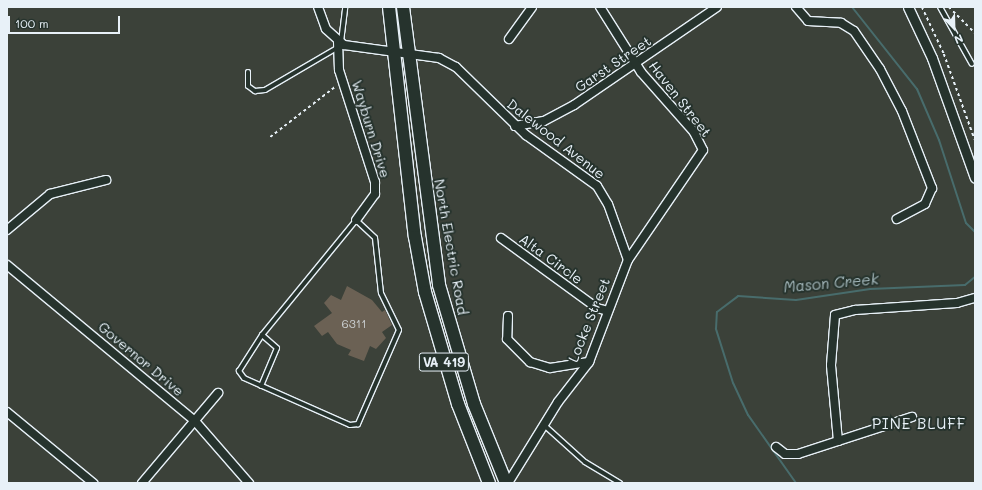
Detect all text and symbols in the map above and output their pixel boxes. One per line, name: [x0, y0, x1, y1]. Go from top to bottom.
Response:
scale bar: [10, 8, 122, 34]
north arrow: [934, 8, 974, 48]
text: 100 m: [15, 15, 49, 31]
text: N: [952, 31, 966, 48]
street label: Garst Street: [572, 32, 654, 96]
street label: Haven Street: [645, 58, 715, 140]
street label: Wayburn Drive: [348, 78, 394, 180]
street label: Dalewood Avenue: [504, 96, 608, 182]
street label: North Electric Road: [431, 178, 471, 316]
street label: Alta Circle: [516, 230, 586, 288]
water label: Mason Creek: [783, 270, 879, 296]
street label: Locke Street: [565, 276, 613, 364]
house number: 6311: [341, 317, 367, 331]
street label: Governor Drive: [95, 318, 187, 400]
road number: VA 419: [418, 351, 470, 373]
district label: PINE BLUFF: [872, 415, 966, 433]

